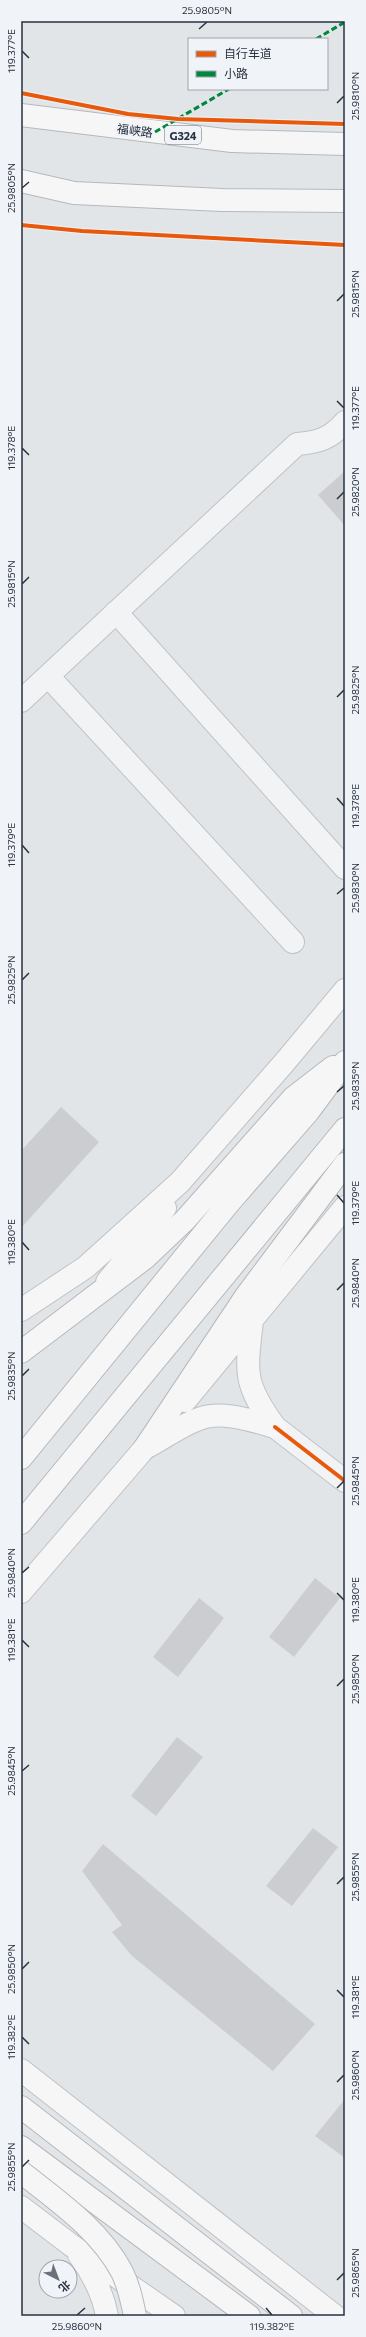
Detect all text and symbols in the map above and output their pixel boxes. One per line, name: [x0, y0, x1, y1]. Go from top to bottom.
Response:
text: 25.9805°N: [182, 4, 232, 16]
text: 119.377°E: [5, 29, 17, 73]
legend: [188, 38, 328, 90]
text: 自行车道: [224, 46, 272, 60]
text: 小路: [224, 66, 248, 80]
text: 25.9810°N: [349, 72, 361, 120]
street label: 福峡路: [116, 121, 154, 139]
road number: G324: [165, 126, 201, 144]
text: 25.9805°N: [5, 163, 17, 213]
text: 25.9815°N: [349, 270, 361, 318]
text: 119.377°E: [349, 386, 361, 430]
text: 119.378°E: [5, 426, 17, 470]
text: 25.9820°N: [349, 467, 361, 517]
text: 25.9815°N: [5, 560, 17, 608]
text: 25.9825°N: [349, 666, 361, 714]
text: 119.378°E: [349, 784, 361, 828]
text: 119.379°E: [5, 823, 17, 867]
text: 25.9830°N: [349, 863, 361, 913]
text: 25.9825°N: [5, 956, 17, 1004]
text: 25.9835°N: [349, 1061, 361, 1111]
text: 119.379°E: [349, 1181, 361, 1225]
text: 119.380°E: [5, 1219, 17, 1265]
text: 25.9840°N: [349, 1258, 361, 1308]
text: 25.9835°N: [5, 1351, 17, 1401]
text: 25.9845°N: [349, 1456, 361, 1506]
text: 25.9840°N: [5, 1548, 17, 1598]
text: 119.380°E: [349, 1577, 361, 1623]
text: 119.381°E: [5, 1618, 17, 1662]
text: 25.9850°N: [349, 1654, 361, 1704]
text: 25.9845°N: [5, 1746, 17, 1796]
text: 25.9855°N: [349, 1852, 361, 1902]
text: 25.9850°N: [5, 1944, 17, 1994]
text: 119.381°E: [349, 1975, 361, 2019]
text: 119.382°E: [5, 2015, 17, 2059]
text: 25.9860°N: [349, 2050, 361, 2100]
text: 25.9855°N: [5, 2142, 17, 2192]
text: 25.9865°N: [349, 2248, 361, 2298]
north arrow: [38, 2259, 78, 2299]
text: 北: [57, 2278, 73, 2295]
text: 25.9860°N: [52, 2320, 102, 2332]
text: 119.382°E: [250, 2320, 294, 2332]

